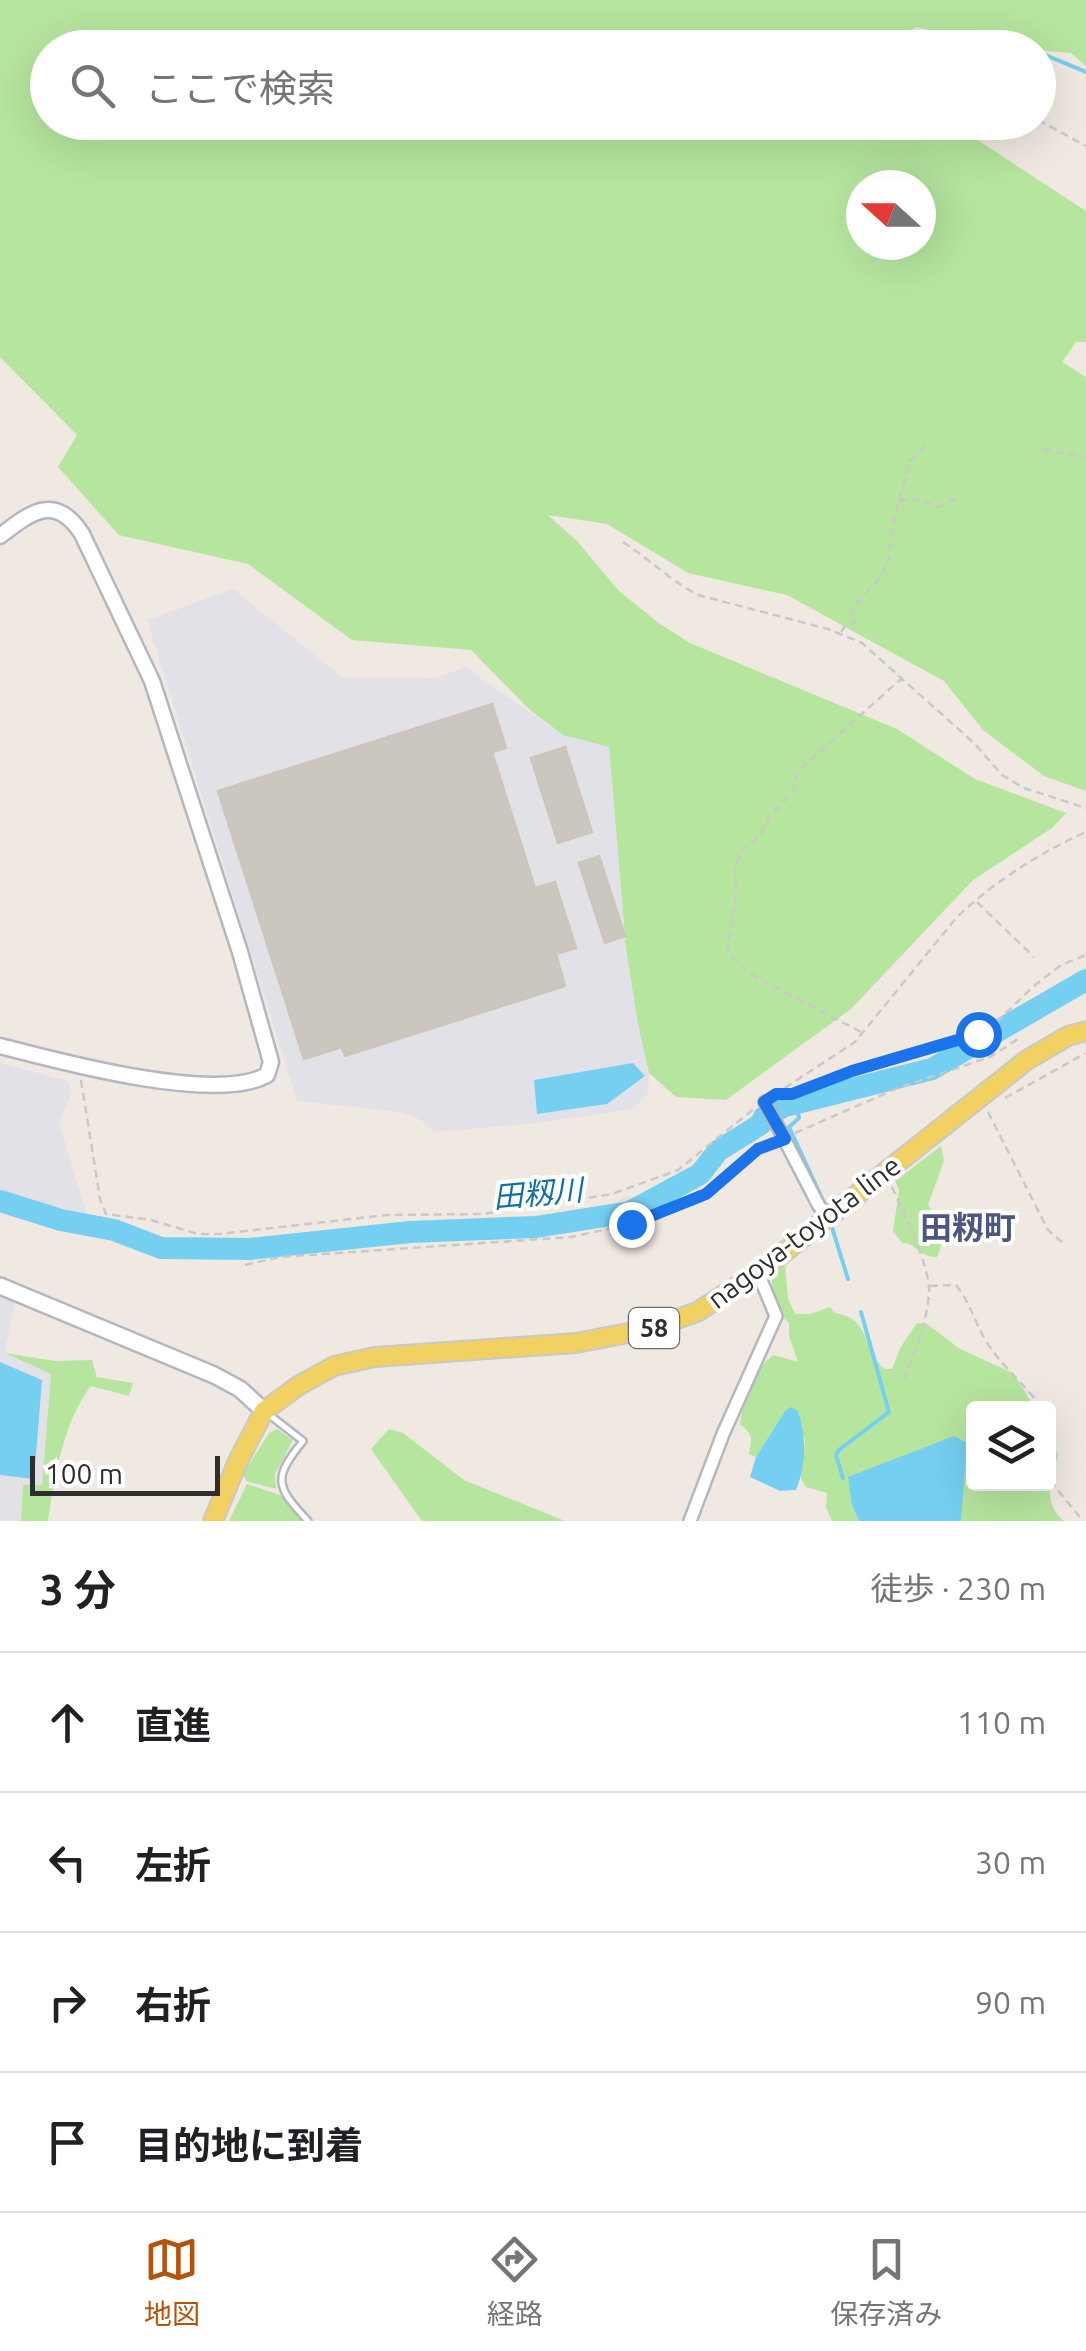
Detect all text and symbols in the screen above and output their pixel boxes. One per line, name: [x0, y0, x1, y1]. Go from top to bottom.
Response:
search box: [30, 30, 1056, 140]
icon: search: [65, 58, 120, 113]
text: ここで検索: [145, 67, 335, 109]
north arrow: [846, 170, 936, 260]
route start: [956, 1012, 1002, 1058]
street label: nagoya-toyota line: [701, 1149, 906, 1314]
water label: 田籾川: [492, 1172, 587, 1214]
route end: [609, 1202, 655, 1248]
district label: 田籾町: [920, 1209, 1016, 1245]
road number: 58: [629, 1308, 679, 1348]
map controls: [966, 1401, 1056, 1491]
button: layers: [966, 1401, 1056, 1491]
scale bar: [30, 1451, 220, 1496]
text: 100 m: [45, 1458, 123, 1489]
text: 3 分: [40, 1566, 116, 1613]
text: 徒歩 · 230 m: [870, 1570, 1046, 1606]
icon: ahead: [40, 1695, 95, 1750]
text: 直進: [135, 1704, 211, 1746]
text: 110 m: [957, 1704, 1046, 1740]
icon: left: [40, 1835, 95, 1890]
text: 左折: [135, 1844, 211, 1886]
text: 30 m: [975, 1844, 1046, 1880]
icon: right: [40, 1975, 95, 2030]
text: 右折: [135, 1984, 211, 2026]
text: 90 m: [975, 1984, 1046, 2020]
icon: arrive: [40, 2115, 95, 2170]
text: 目的地に到着: [135, 2124, 363, 2166]
tab: 地図: [144, 2232, 200, 2332]
tab: 経路: [487, 2232, 543, 2332]
tab: 保存済み: [830, 2232, 942, 2332]

